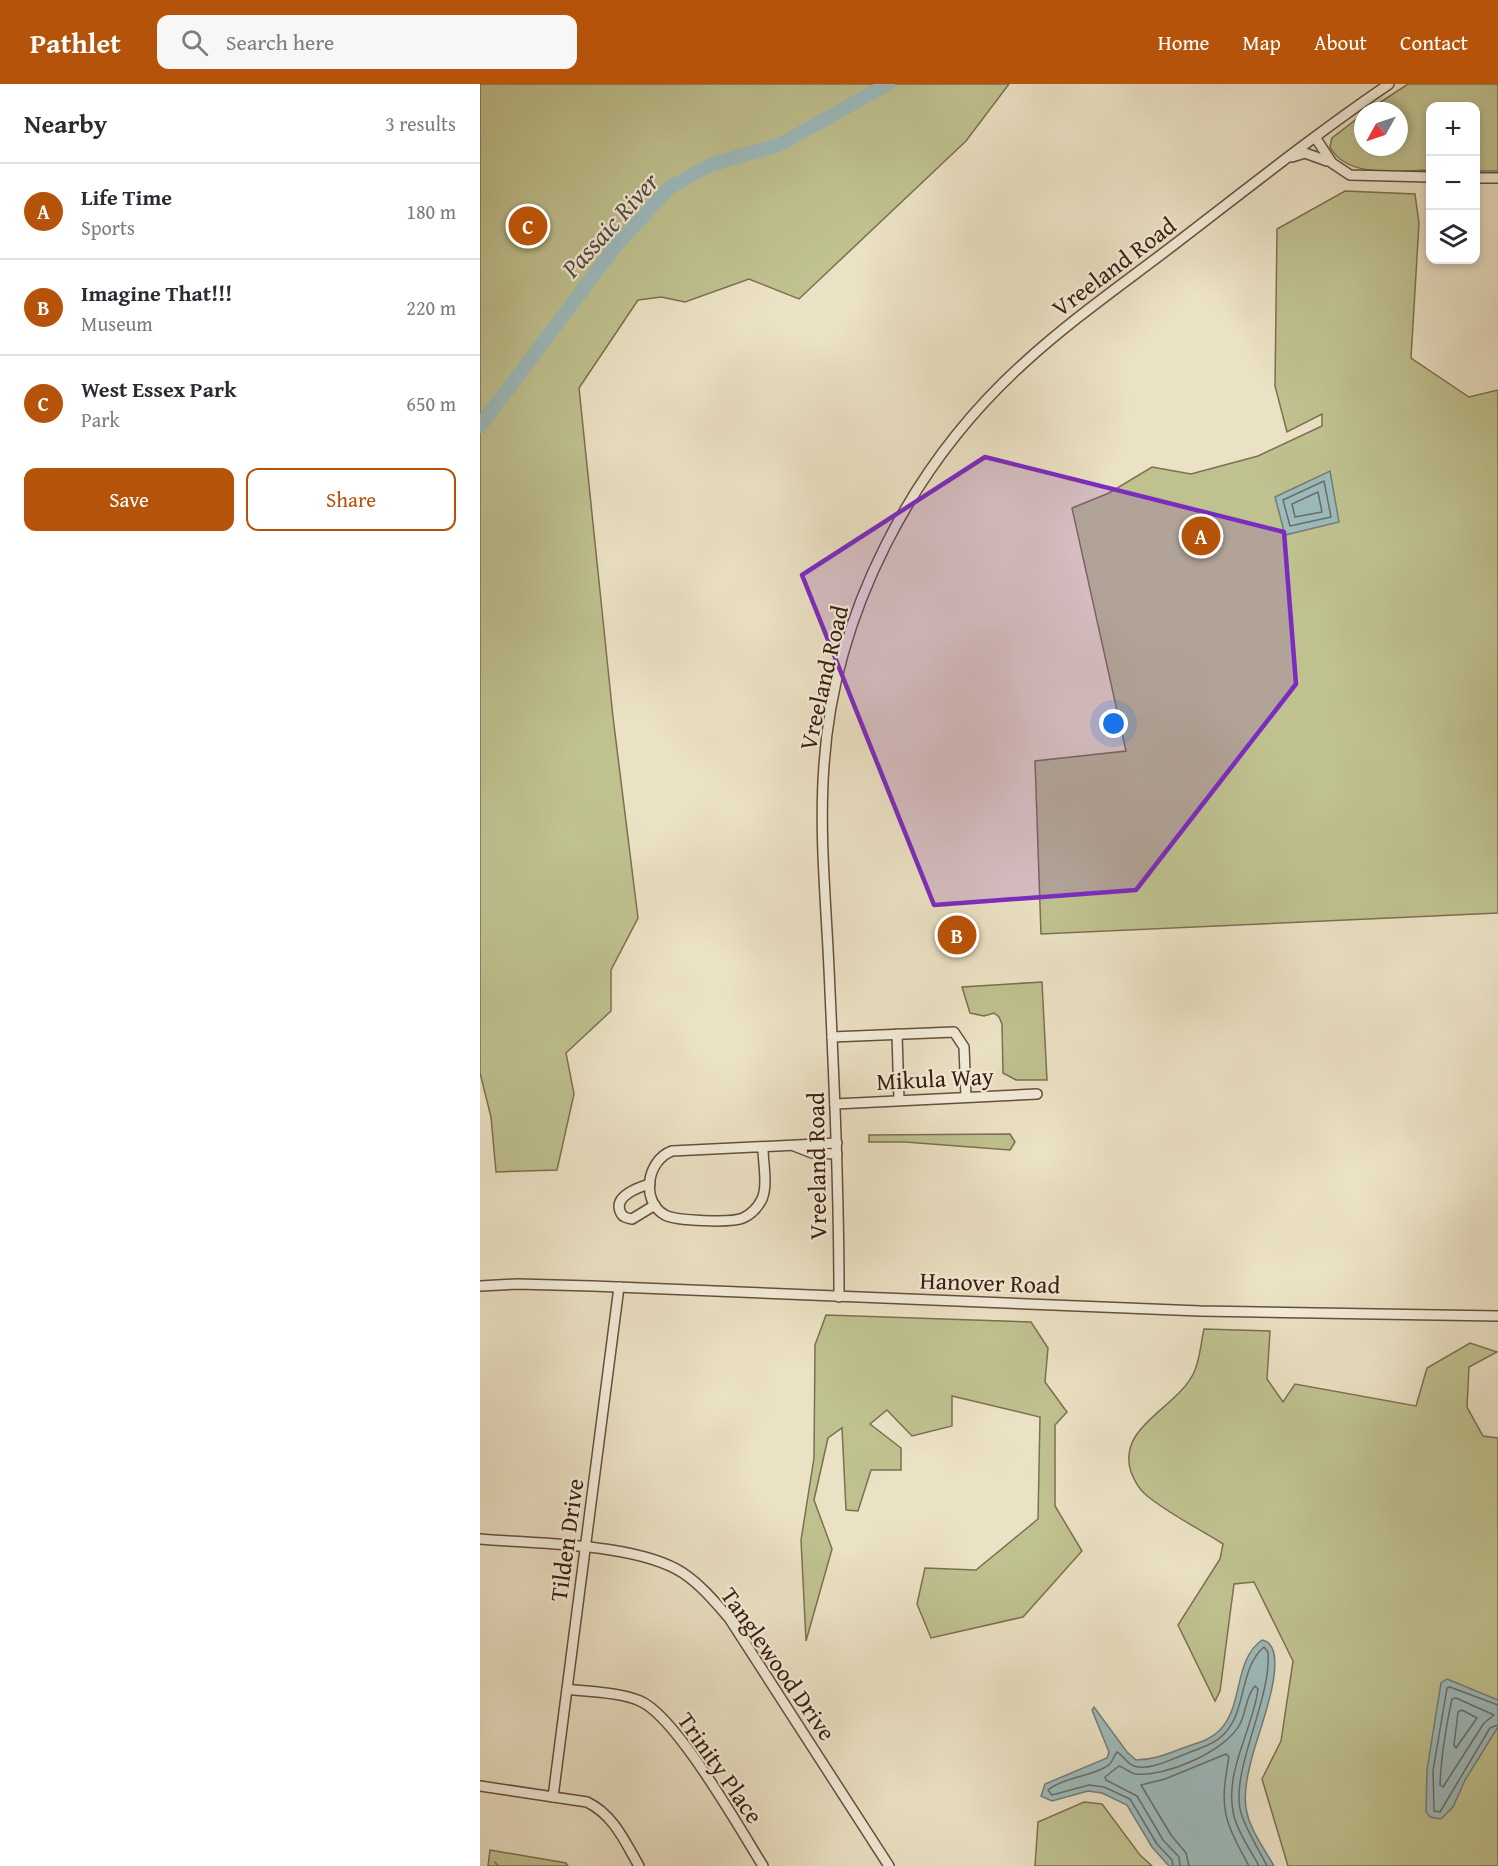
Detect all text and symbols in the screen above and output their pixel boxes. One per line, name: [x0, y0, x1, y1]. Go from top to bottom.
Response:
search box: [157, 15, 577, 69]
text: Pathlet: [30, 22, 121, 63]
icon: search: [178, 26, 211, 59]
text: Search here: [226, 26, 334, 58]
text: Home: [1158, 27, 1209, 58]
text: Map: [1242, 27, 1281, 58]
text: About: [1314, 27, 1367, 58]
text: Contact: [1400, 27, 1468, 58]
north arrow: [1354, 102, 1408, 156]
map controls: [1426, 102, 1480, 264]
button: +: [1426, 102, 1480, 156]
text: Nearby: [24, 104, 107, 143]
text: 3 results: [385, 109, 456, 138]
button: −: [1426, 156, 1480, 210]
water label: Passaic River: [551, 162, 668, 287]
text: Life Time: [81, 181, 172, 213]
text: A: [37, 197, 50, 226]
text: 180 m: [406, 197, 456, 226]
pin: C: [508, 204, 548, 248]
street label: Vreeland Road: [1044, 208, 1183, 325]
button: layers: [1426, 210, 1480, 264]
text: Sports: [81, 213, 135, 242]
text: Imagine That!!!: [81, 277, 232, 309]
text: B: [37, 293, 50, 322]
text: 220 m: [406, 293, 456, 322]
text: Museum: [81, 309, 153, 338]
text: West Essex Park: [81, 373, 237, 405]
text: C: [38, 389, 49, 418]
text: 650 m: [406, 389, 456, 418]
text: Park: [81, 405, 120, 434]
button: Save: [24, 468, 234, 531]
button: Share: [246, 468, 456, 531]
pin: A: [1182, 514, 1220, 558]
street label: Vreeland Road: [790, 602, 857, 754]
your location: [1099, 709, 1128, 738]
pin: B: [938, 912, 976, 958]
street label: Mikula Way: [875, 1058, 995, 1099]
street label: Vreeland Road: [798, 1092, 835, 1240]
street label: Hanover Road: [919, 1263, 1061, 1302]
street label: Tilden Drive: [541, 1476, 592, 1604]
street label: Tanglewood Drive: [712, 1580, 844, 1748]
street label: Trinity Place: [669, 1705, 772, 1831]

